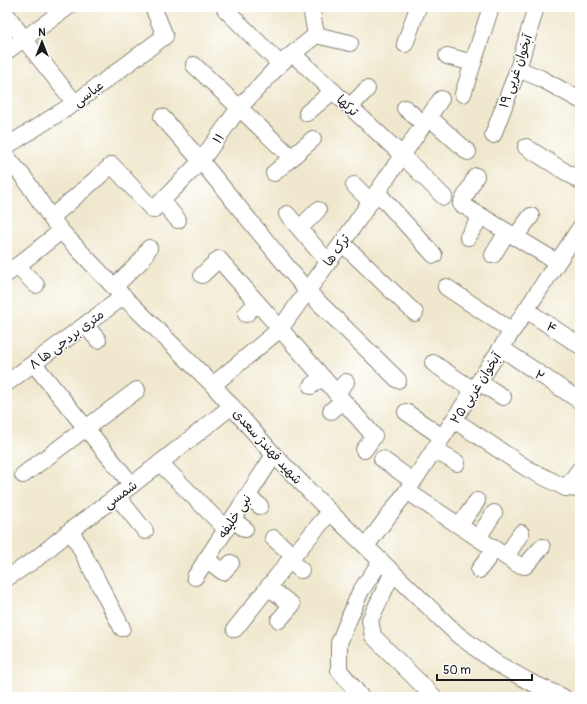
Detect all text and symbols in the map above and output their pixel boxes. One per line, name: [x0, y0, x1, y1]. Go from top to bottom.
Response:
north arrow: [22, 22, 62, 62]
text: N: [38, 26, 46, 39]
street label: آبخوان غربی ۱۹: [496, 32, 537, 111]
street label: عباسی: [70, 77, 107, 111]
street label: ترکها: [333, 92, 362, 120]
street label: ۱۱: [210, 130, 228, 147]
street label: ترک ها: [320, 231, 354, 270]
street label: ۸ متری بردجی ها: [26, 306, 108, 374]
street label: ۴: [543, 318, 560, 337]
street label: آبخوان غربی ۲۵: [447, 349, 506, 428]
street label: ۲: [531, 367, 548, 385]
street label: شهید فهندژ سعدی: [229, 406, 305, 488]
street label: شمسی: [101, 477, 141, 513]
street label: نبی خلیفه: [215, 492, 256, 542]
scale bar: [437, 656, 532, 682]
text: 50 m: [443, 663, 471, 678]

